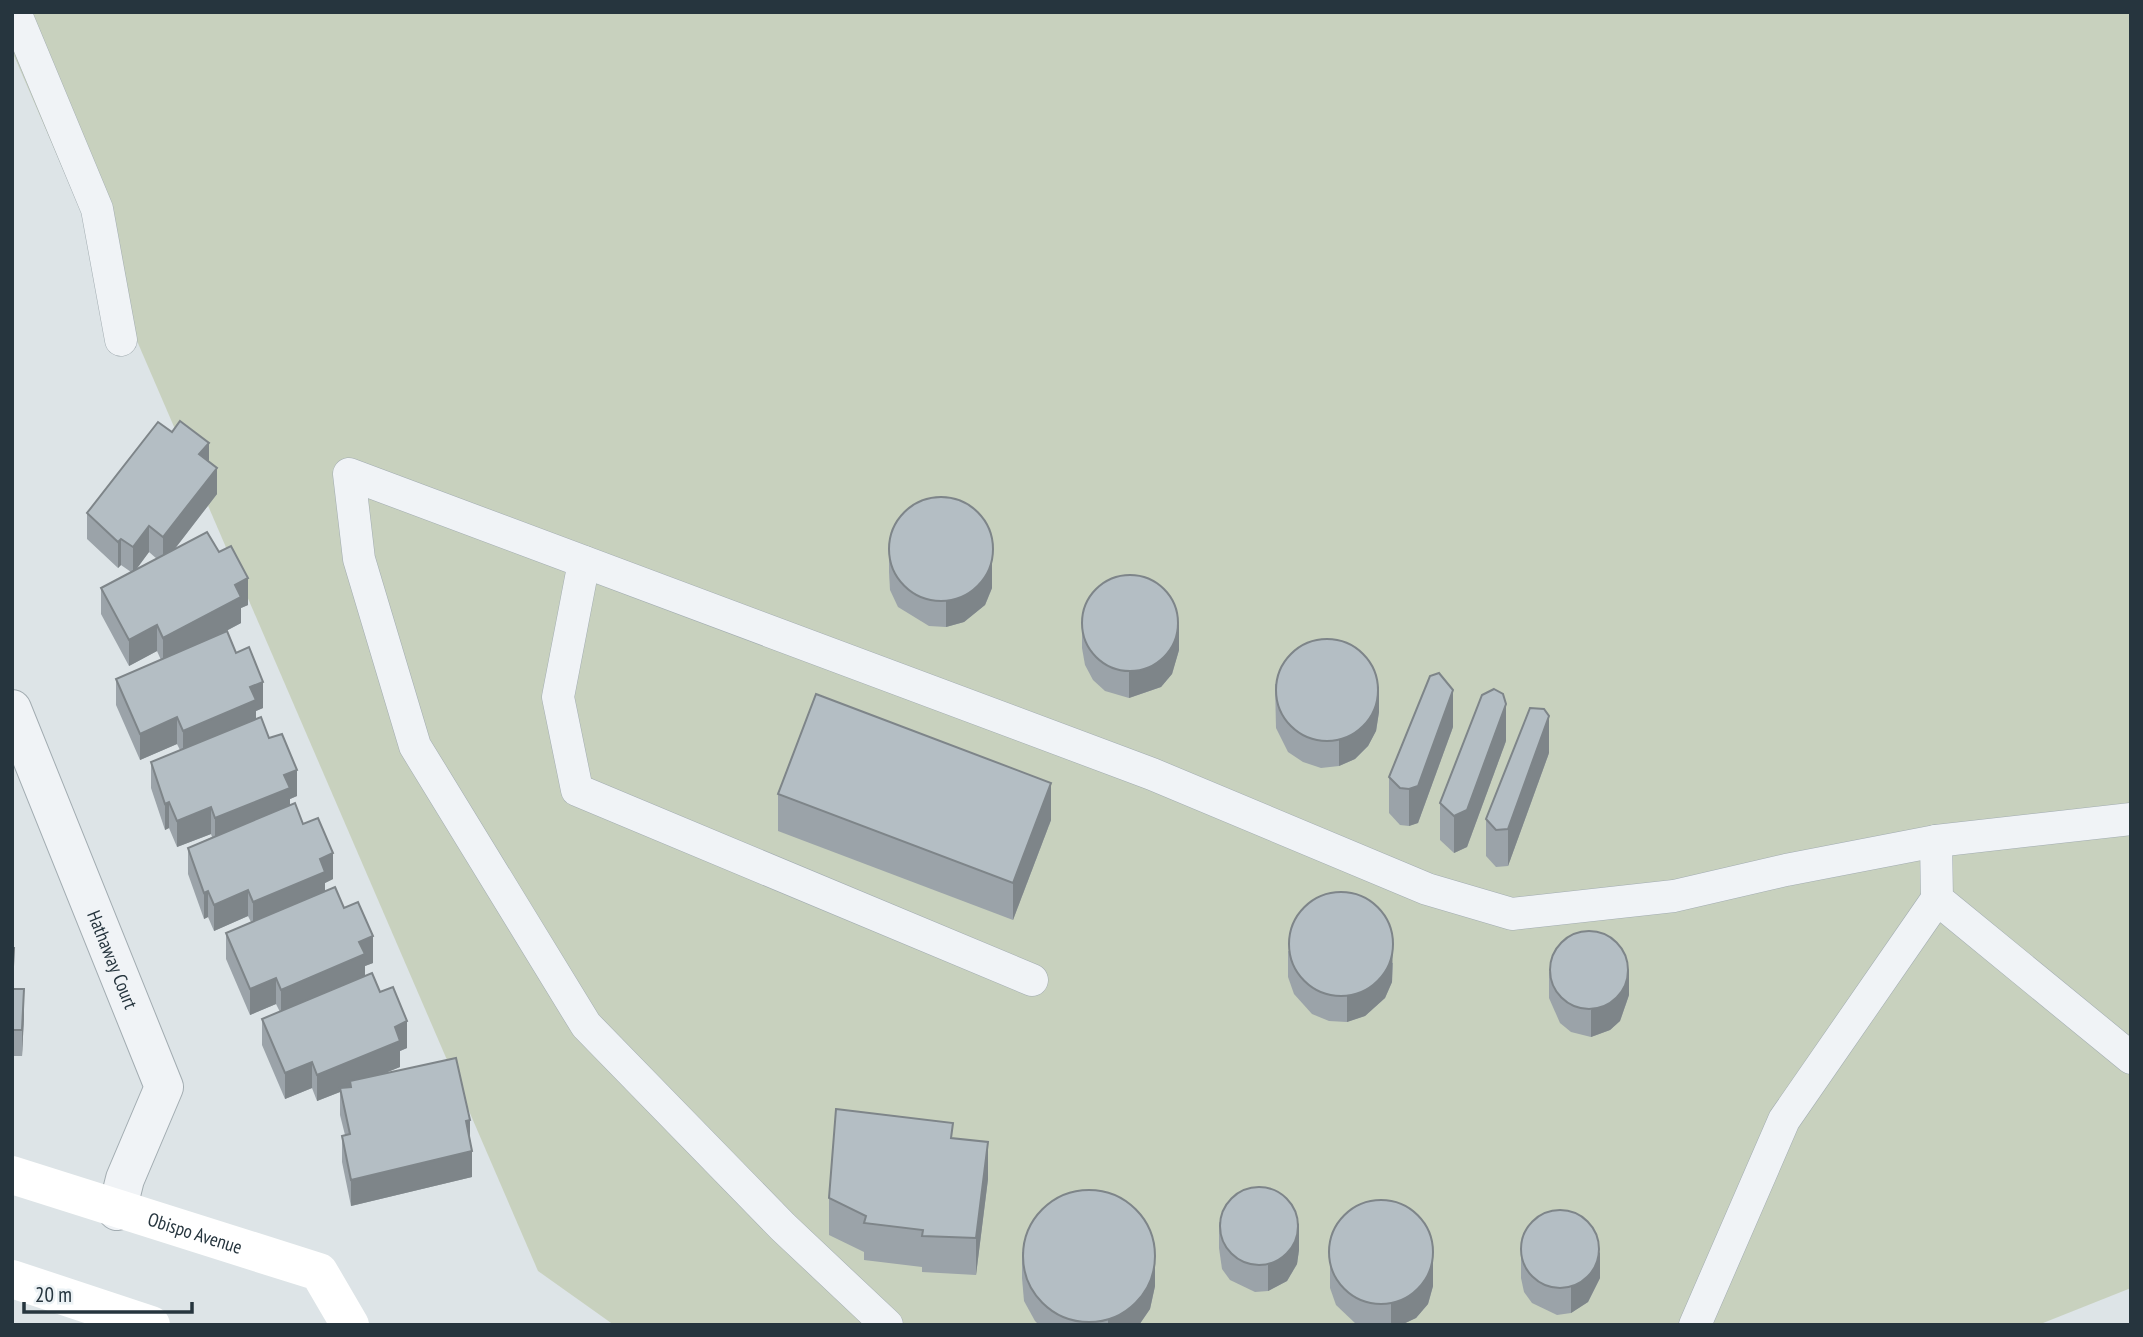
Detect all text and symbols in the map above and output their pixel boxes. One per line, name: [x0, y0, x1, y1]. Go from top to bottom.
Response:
street label: Hathaway Court: [82, 907, 144, 1013]
street label: Obispo Avenue: [145, 1207, 245, 1259]
scale bar: [24, 1270, 192, 1314]
text: 20 m: [35, 1281, 72, 1308]

